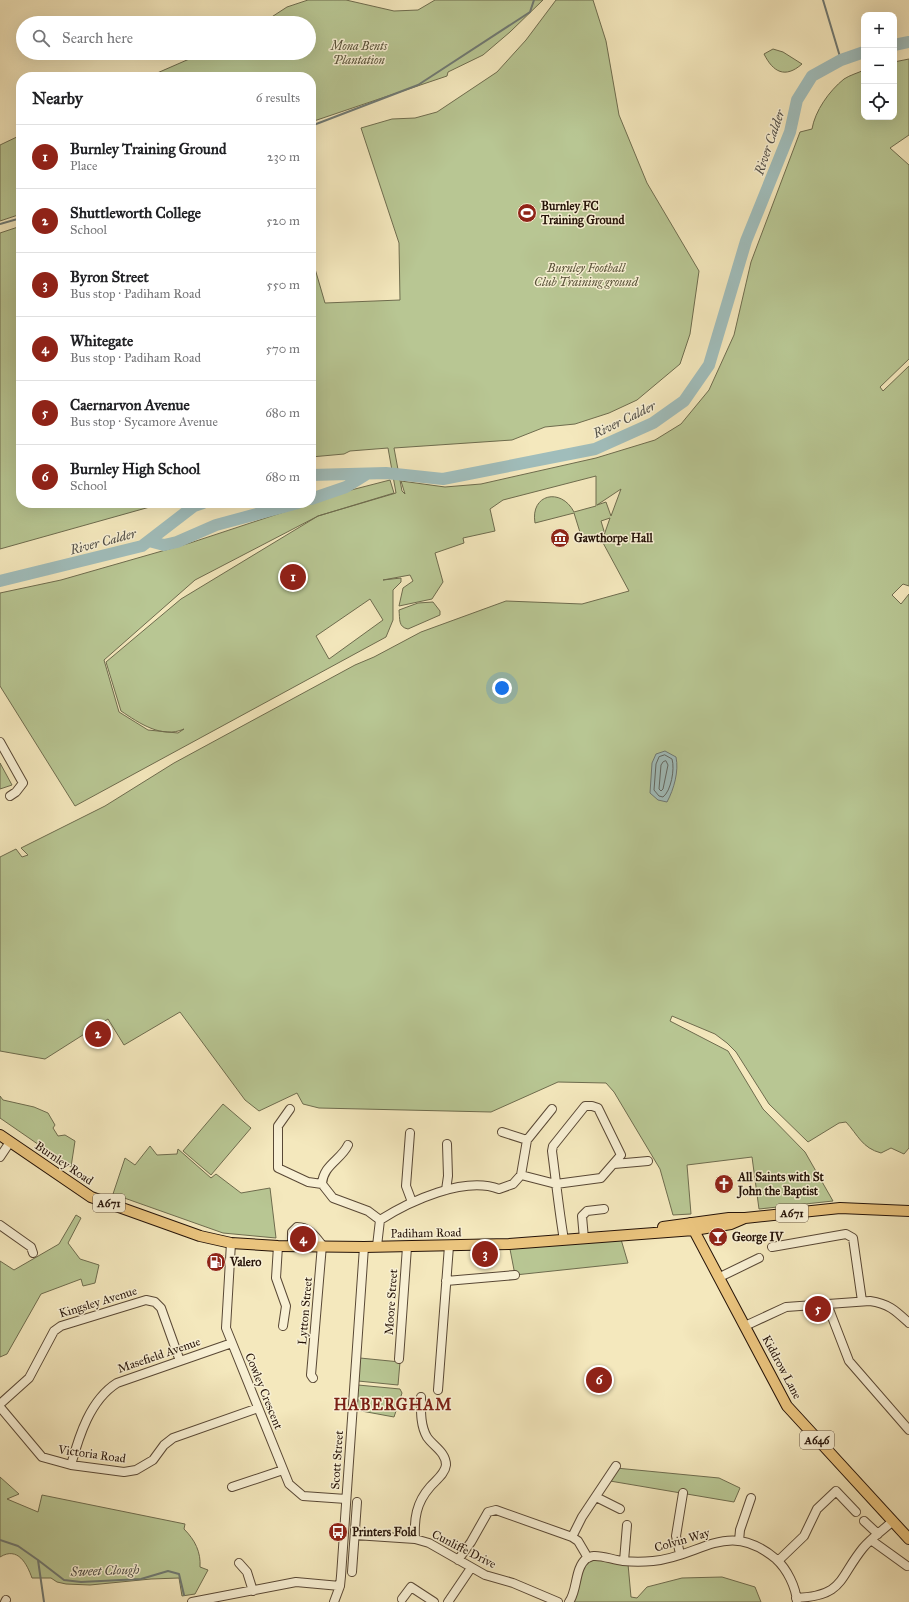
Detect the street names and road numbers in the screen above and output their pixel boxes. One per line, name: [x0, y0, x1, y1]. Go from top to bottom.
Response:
street label: Burnley Road: [32, 1138, 96, 1188]
road number: A671: [93, 1194, 125, 1212]
road number: A671: [776, 1204, 808, 1222]
street label: Padiham Road: [390, 1225, 462, 1241]
street label: Moore Street: [382, 1268, 400, 1336]
street label: Lytton Street: [295, 1276, 315, 1345]
street label: Kingsley Avenue: [57, 1284, 139, 1321]
street label: Kiddrow Lane: [759, 1333, 805, 1401]
street label: Masefield Avenue: [116, 1334, 202, 1376]
street label: Cowley Crescent: [242, 1351, 286, 1432]
street label: Scott Street: [328, 1429, 346, 1490]
road number: A646: [800, 1431, 834, 1449]
street label: Victoria Road: [56, 1442, 127, 1466]
street label: Colvin Way: [653, 1525, 712, 1555]
street label: Cunliffe Drive: [430, 1527, 498, 1571]

